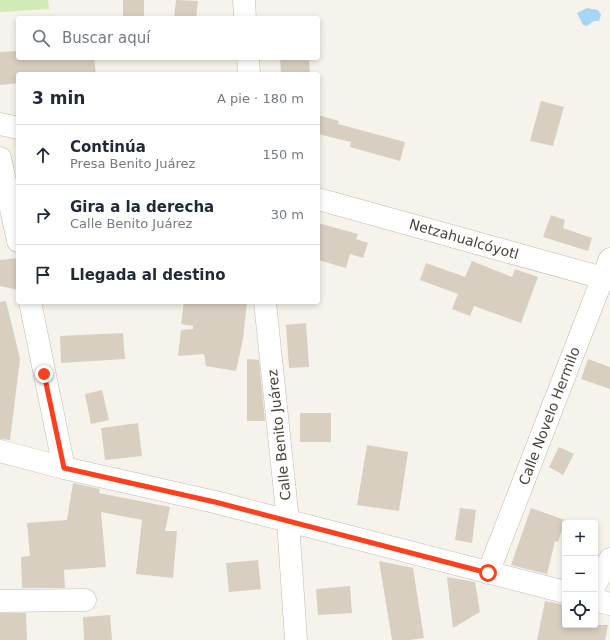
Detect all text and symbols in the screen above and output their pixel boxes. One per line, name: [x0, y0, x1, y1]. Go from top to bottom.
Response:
search box: [16, 16, 320, 60]
icon: search: [30, 27, 52, 49]
text: Buscar aquí: [62, 29, 150, 47]
text: 3 min: [32, 88, 85, 108]
text: A pie · 180 m: [217, 91, 304, 106]
text: Continúa: [70, 138, 146, 156]
icon: ahead: [32, 144, 54, 166]
text: 150 m: [262, 147, 304, 162]
text: Presa Benito Juárez: [70, 156, 195, 171]
text: Gira a la derecha: [70, 198, 214, 216]
icon: right: [32, 204, 54, 226]
text: 30 m: [271, 207, 304, 222]
text: Calle Benito Juárez: [70, 216, 192, 231]
street label: Netzahualcóyotl: [407, 216, 521, 262]
icon: arrive: [32, 264, 54, 286]
text: Llegada al destino: [70, 266, 225, 284]
street label: Calle Novelo Hermilo: [515, 345, 583, 487]
route end: [35, 365, 53, 383]
street label: Calle Benito Juárez: [264, 369, 294, 501]
map controls: [562, 520, 598, 628]
button: +: [562, 520, 598, 556]
button: −: [562, 556, 598, 592]
route start: [479, 564, 497, 582]
button: locate: [562, 592, 598, 628]

